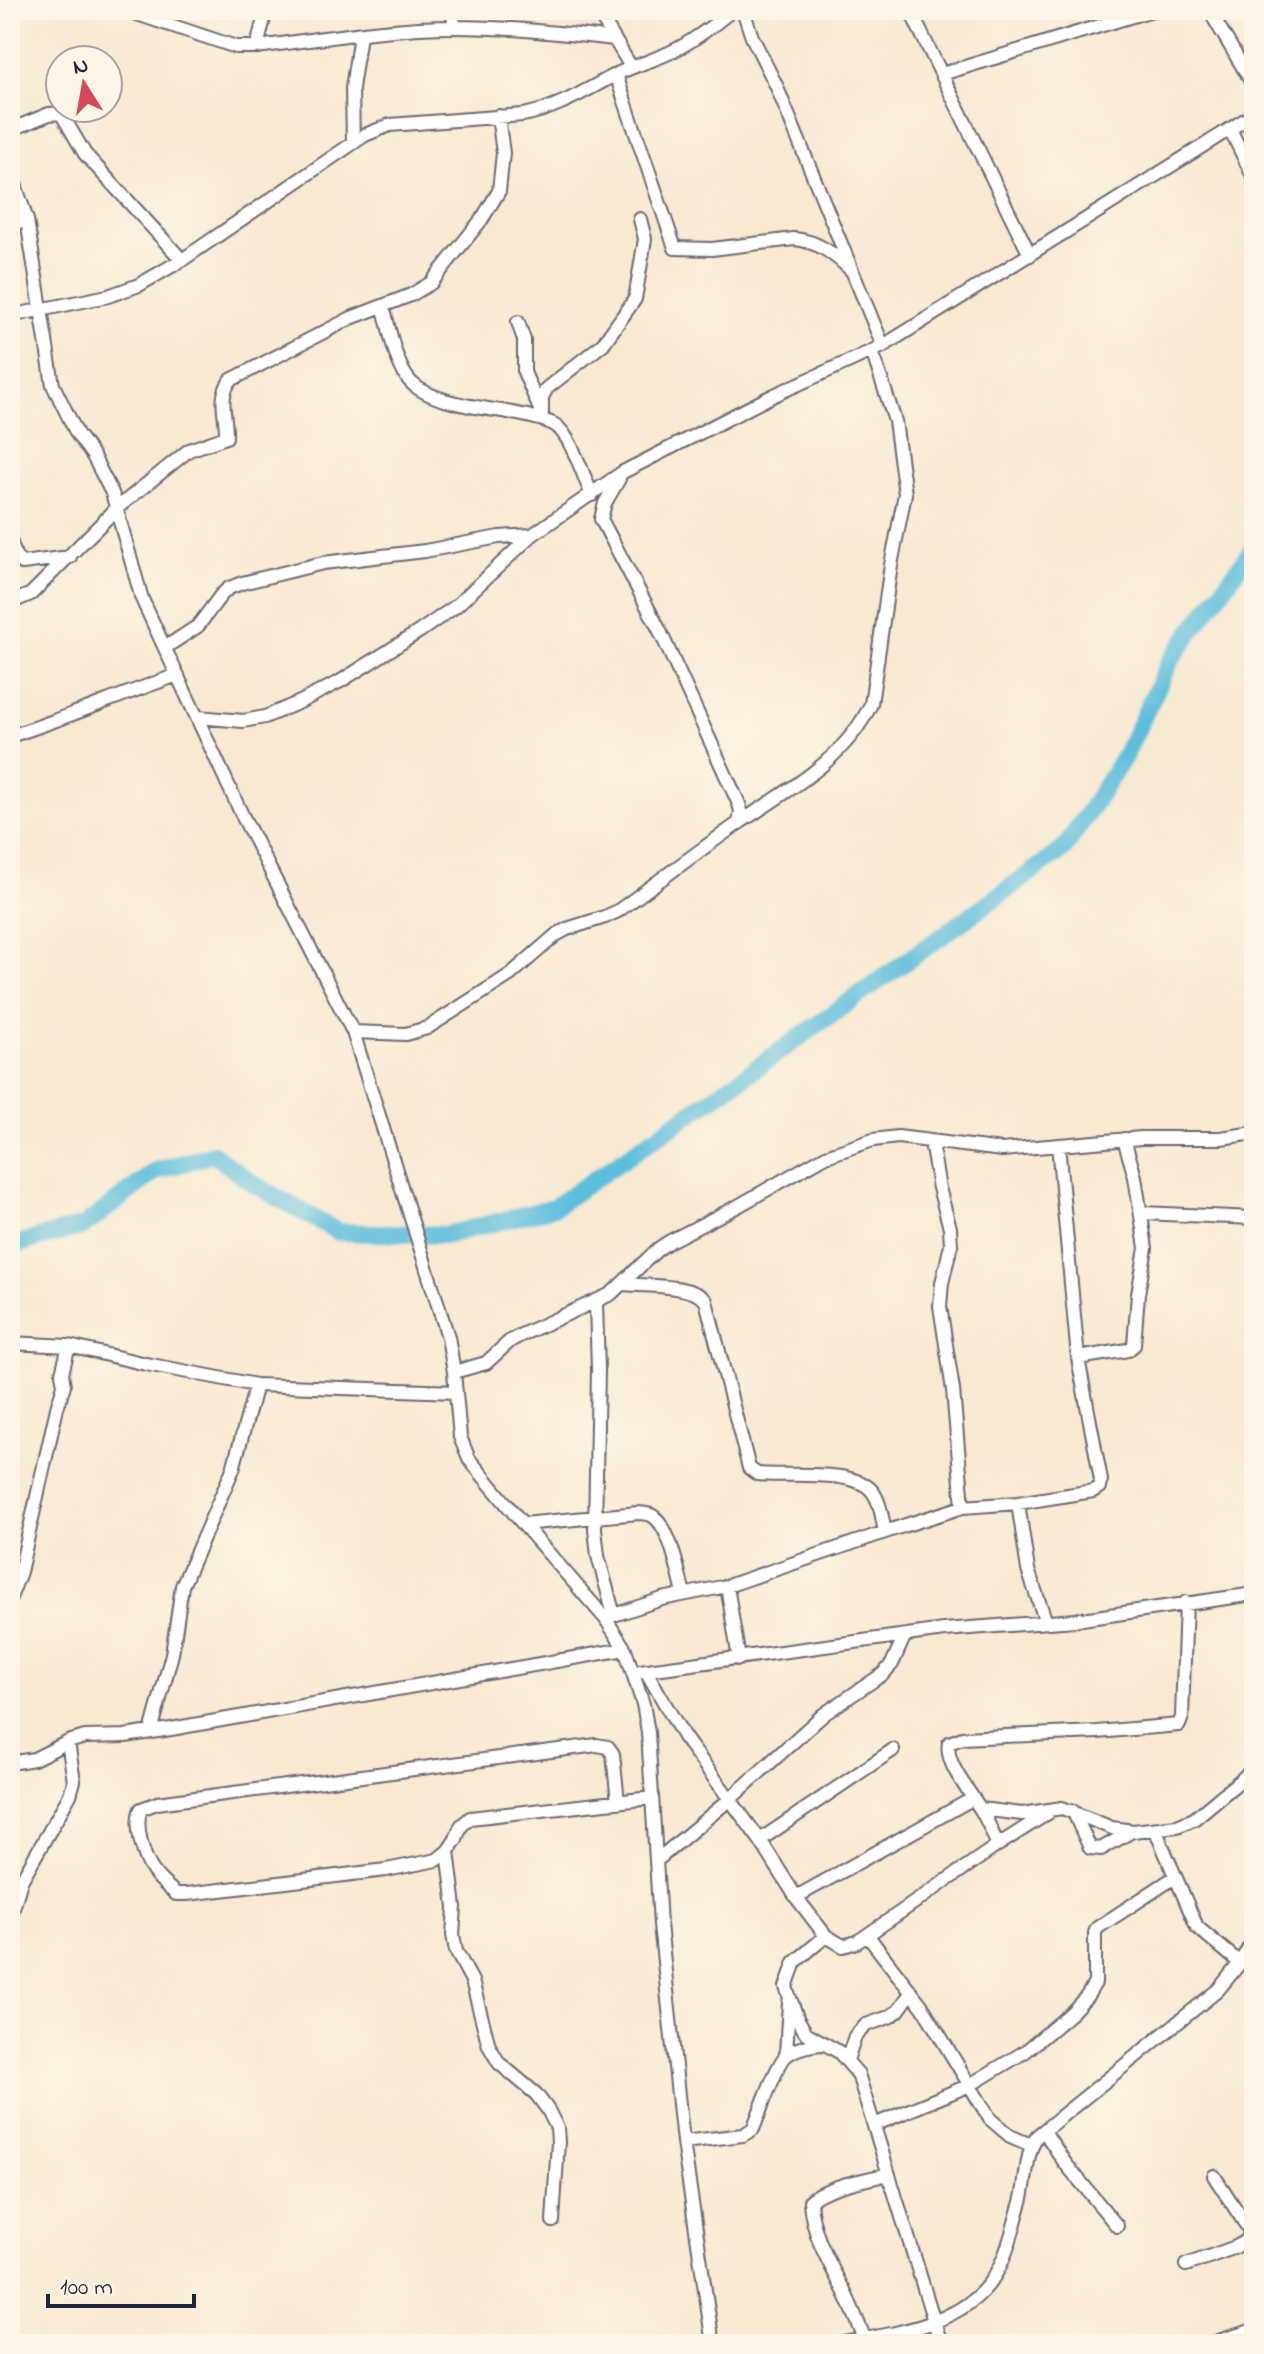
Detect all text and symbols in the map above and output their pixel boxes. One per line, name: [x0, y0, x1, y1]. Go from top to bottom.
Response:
north arrow: [44, 44, 124, 124]
text: N: [70, 50, 91, 84]
scale bar: [48, 2258, 194, 2308]
text: 100 m: [60, 2271, 113, 2306]

